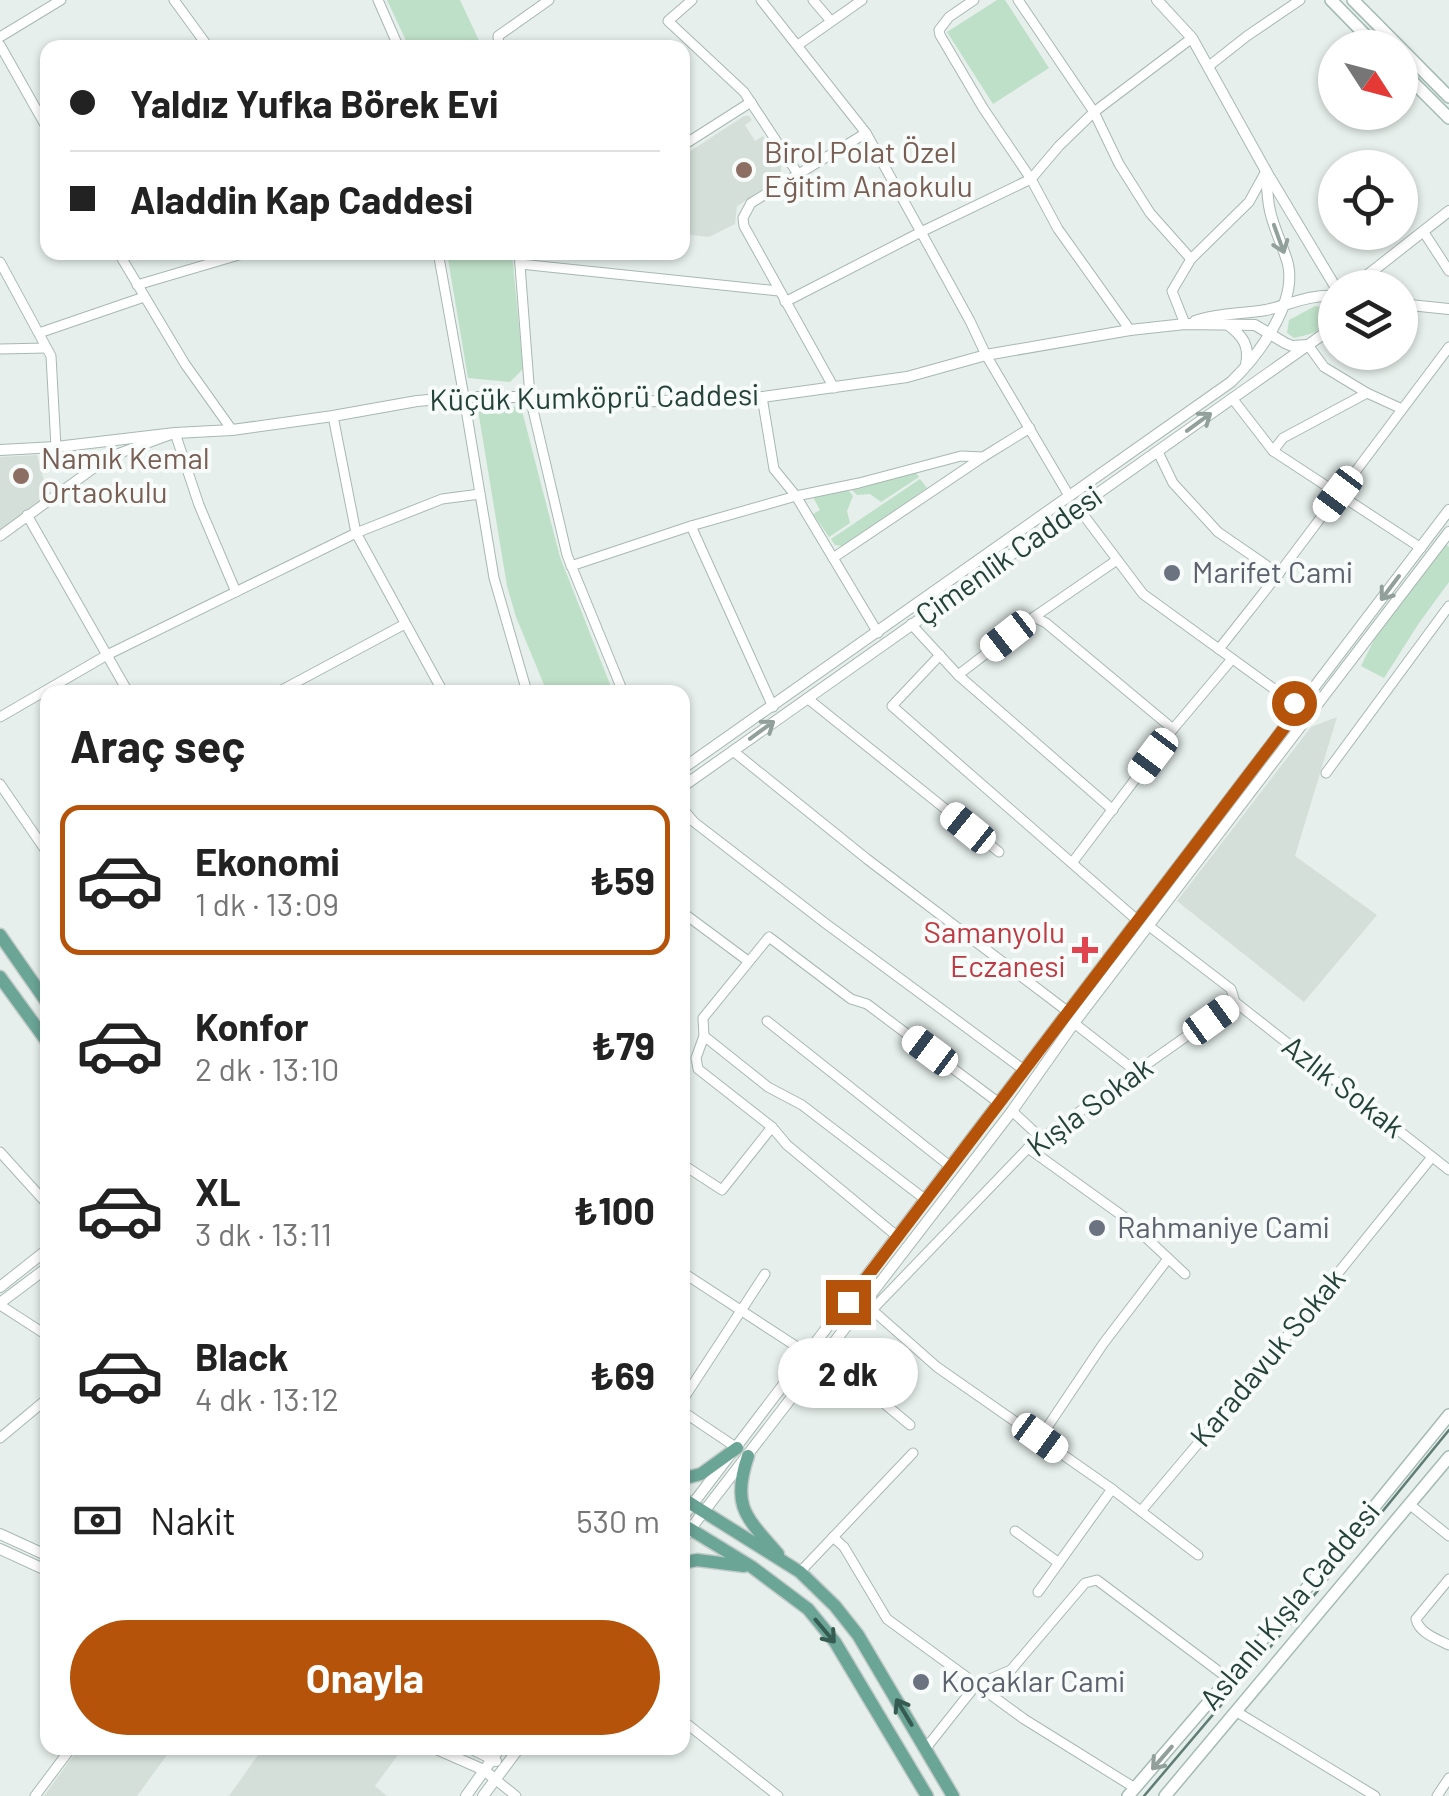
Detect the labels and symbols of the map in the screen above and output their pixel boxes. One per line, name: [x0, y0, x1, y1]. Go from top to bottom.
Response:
north arrow: [1318, 30, 1418, 130]
place label: Birol Polat Özel Eğitim Anaokulu: [764, 133, 973, 203]
marker: Birol Polat Özel Eğitim Anaokulu: [733, 159, 755, 181]
one-way arrow: [1271, 222, 1289, 253]
street label: Küçük Kumköprü Caddesi: [429, 375, 759, 417]
one-way arrow: [1185, 412, 1212, 433]
place label: Namık Kemal Ortaokulu: [41, 439, 210, 509]
car: [1308, 461, 1368, 527]
marker: Namık Kemal Ortaokulu: [10, 465, 32, 487]
street label: Çimenlik Caddesi: [908, 477, 1108, 632]
place label: Marifet Cami: [1192, 553, 1353, 589]
marker: Marifet Cami: [1161, 562, 1183, 584]
one-way arrow: [1380, 574, 1401, 601]
car: [975, 606, 1041, 666]
route start: [1272, 681, 1317, 726]
one-way arrow: [748, 720, 775, 741]
car: [1123, 723, 1183, 789]
car: [935, 797, 1001, 859]
place label: Samanyolu Eczanesi: [924, 913, 1065, 983]
marker: Samanyolu Eczanesi: [1074, 939, 1096, 961]
car: [1178, 990, 1244, 1050]
car: [897, 1021, 963, 1081]
street label: Azlık Sokak: [1276, 1027, 1412, 1144]
street label: Kışla Sokak: [1019, 1048, 1159, 1163]
place label: Rahmaniye Cami: [1117, 1208, 1329, 1244]
marker: Rahmaniye Cami: [1086, 1217, 1108, 1239]
street label: Karadavuk Sokak: [1181, 1260, 1352, 1453]
route end: [826, 1280, 871, 1325]
callout: 2 dk: [778, 1337, 918, 1407]
car: [1007, 1408, 1073, 1468]
street label: Aslanlı Kışla Caddesi: [1191, 1493, 1386, 1716]
one-way arrow: [814, 1617, 836, 1643]
place label: Koçaklar Cami: [941, 1662, 1125, 1698]
marker: Koçaklar Cami: [910, 1671, 932, 1693]
one-way arrow: [894, 1698, 914, 1727]
one-way arrow: [1151, 1744, 1173, 1770]

